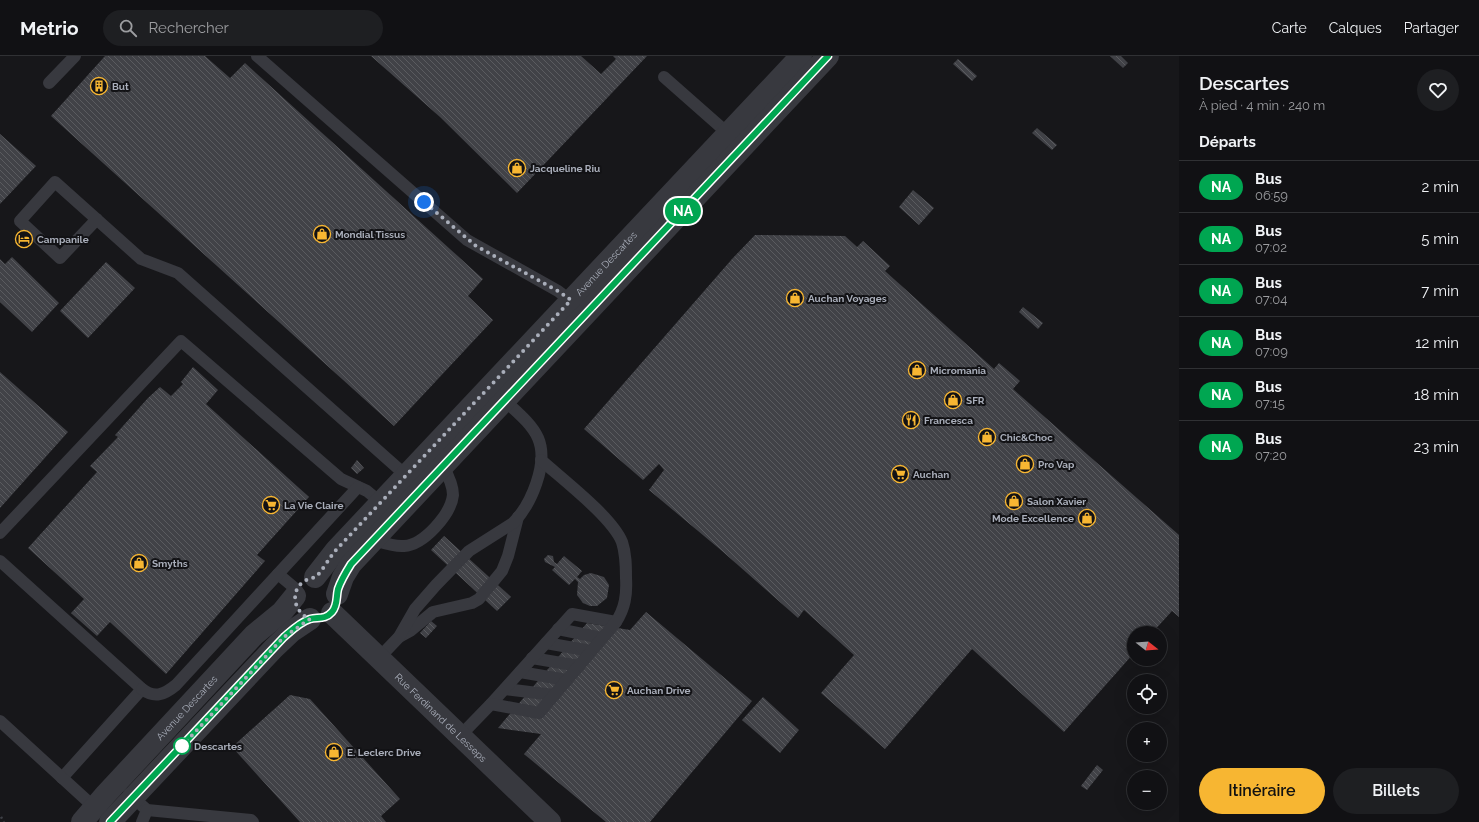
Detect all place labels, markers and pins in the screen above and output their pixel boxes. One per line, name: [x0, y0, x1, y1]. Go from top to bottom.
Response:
building icon: But: [89, 76, 109, 96]
place label: But: [112, 81, 129, 92]
shop icon: Jacqueline Riu: [507, 158, 527, 178]
place label: Jacqueline Riu: [530, 163, 600, 174]
shop icon: Mondial Tissus: [312, 224, 332, 244]
hotel icon: Campanile: [14, 229, 34, 249]
place label: Mondial Tissus: [335, 229, 405, 240]
place label: Campanile: [37, 234, 89, 245]
shop icon: Auchan Voyages: [785, 288, 805, 308]
place label: Auchan Voyages: [808, 293, 887, 304]
shop icon: Micromania: [907, 360, 927, 380]
place label: Micromania: [930, 365, 986, 376]
shop icon: SFR: [943, 390, 963, 410]
place label: SFR: [966, 395, 985, 406]
restaurant icon: Francesca: [901, 410, 921, 430]
place label: Francesca: [924, 415, 973, 426]
shop icon: Chic&Choc: [977, 427, 997, 447]
place label: Chic&Choc: [1000, 432, 1053, 443]
shop icon: Pro Vap: [1015, 454, 1035, 474]
place label: Pro Vap: [1038, 459, 1075, 470]
supermarket icon: Auchan: [890, 464, 910, 484]
place label: Auchan: [913, 469, 949, 480]
shop icon: Salon Xavier: [1004, 491, 1024, 511]
supermarket icon: La Vie Claire: [261, 495, 281, 515]
place label: Salon Xavier: [1027, 496, 1086, 507]
place label: La Vie Claire: [284, 500, 343, 511]
shop icon: Mode Excellence: [1077, 508, 1097, 528]
place label: Mode Excellence: [992, 513, 1074, 524]
shop icon: Smyths: [129, 553, 149, 573]
place label: Smyths: [152, 558, 188, 569]
supermarket icon: Auchan Drive: [604, 680, 624, 700]
place label: Auchan Drive: [627, 685, 691, 696]
marker: Descartes: [173, 737, 191, 755]
place label: Descartes: [194, 741, 242, 752]
shop icon: E. Leclerc Drive: [324, 742, 344, 762]
place label: E. Leclerc Drive: [347, 747, 421, 758]

